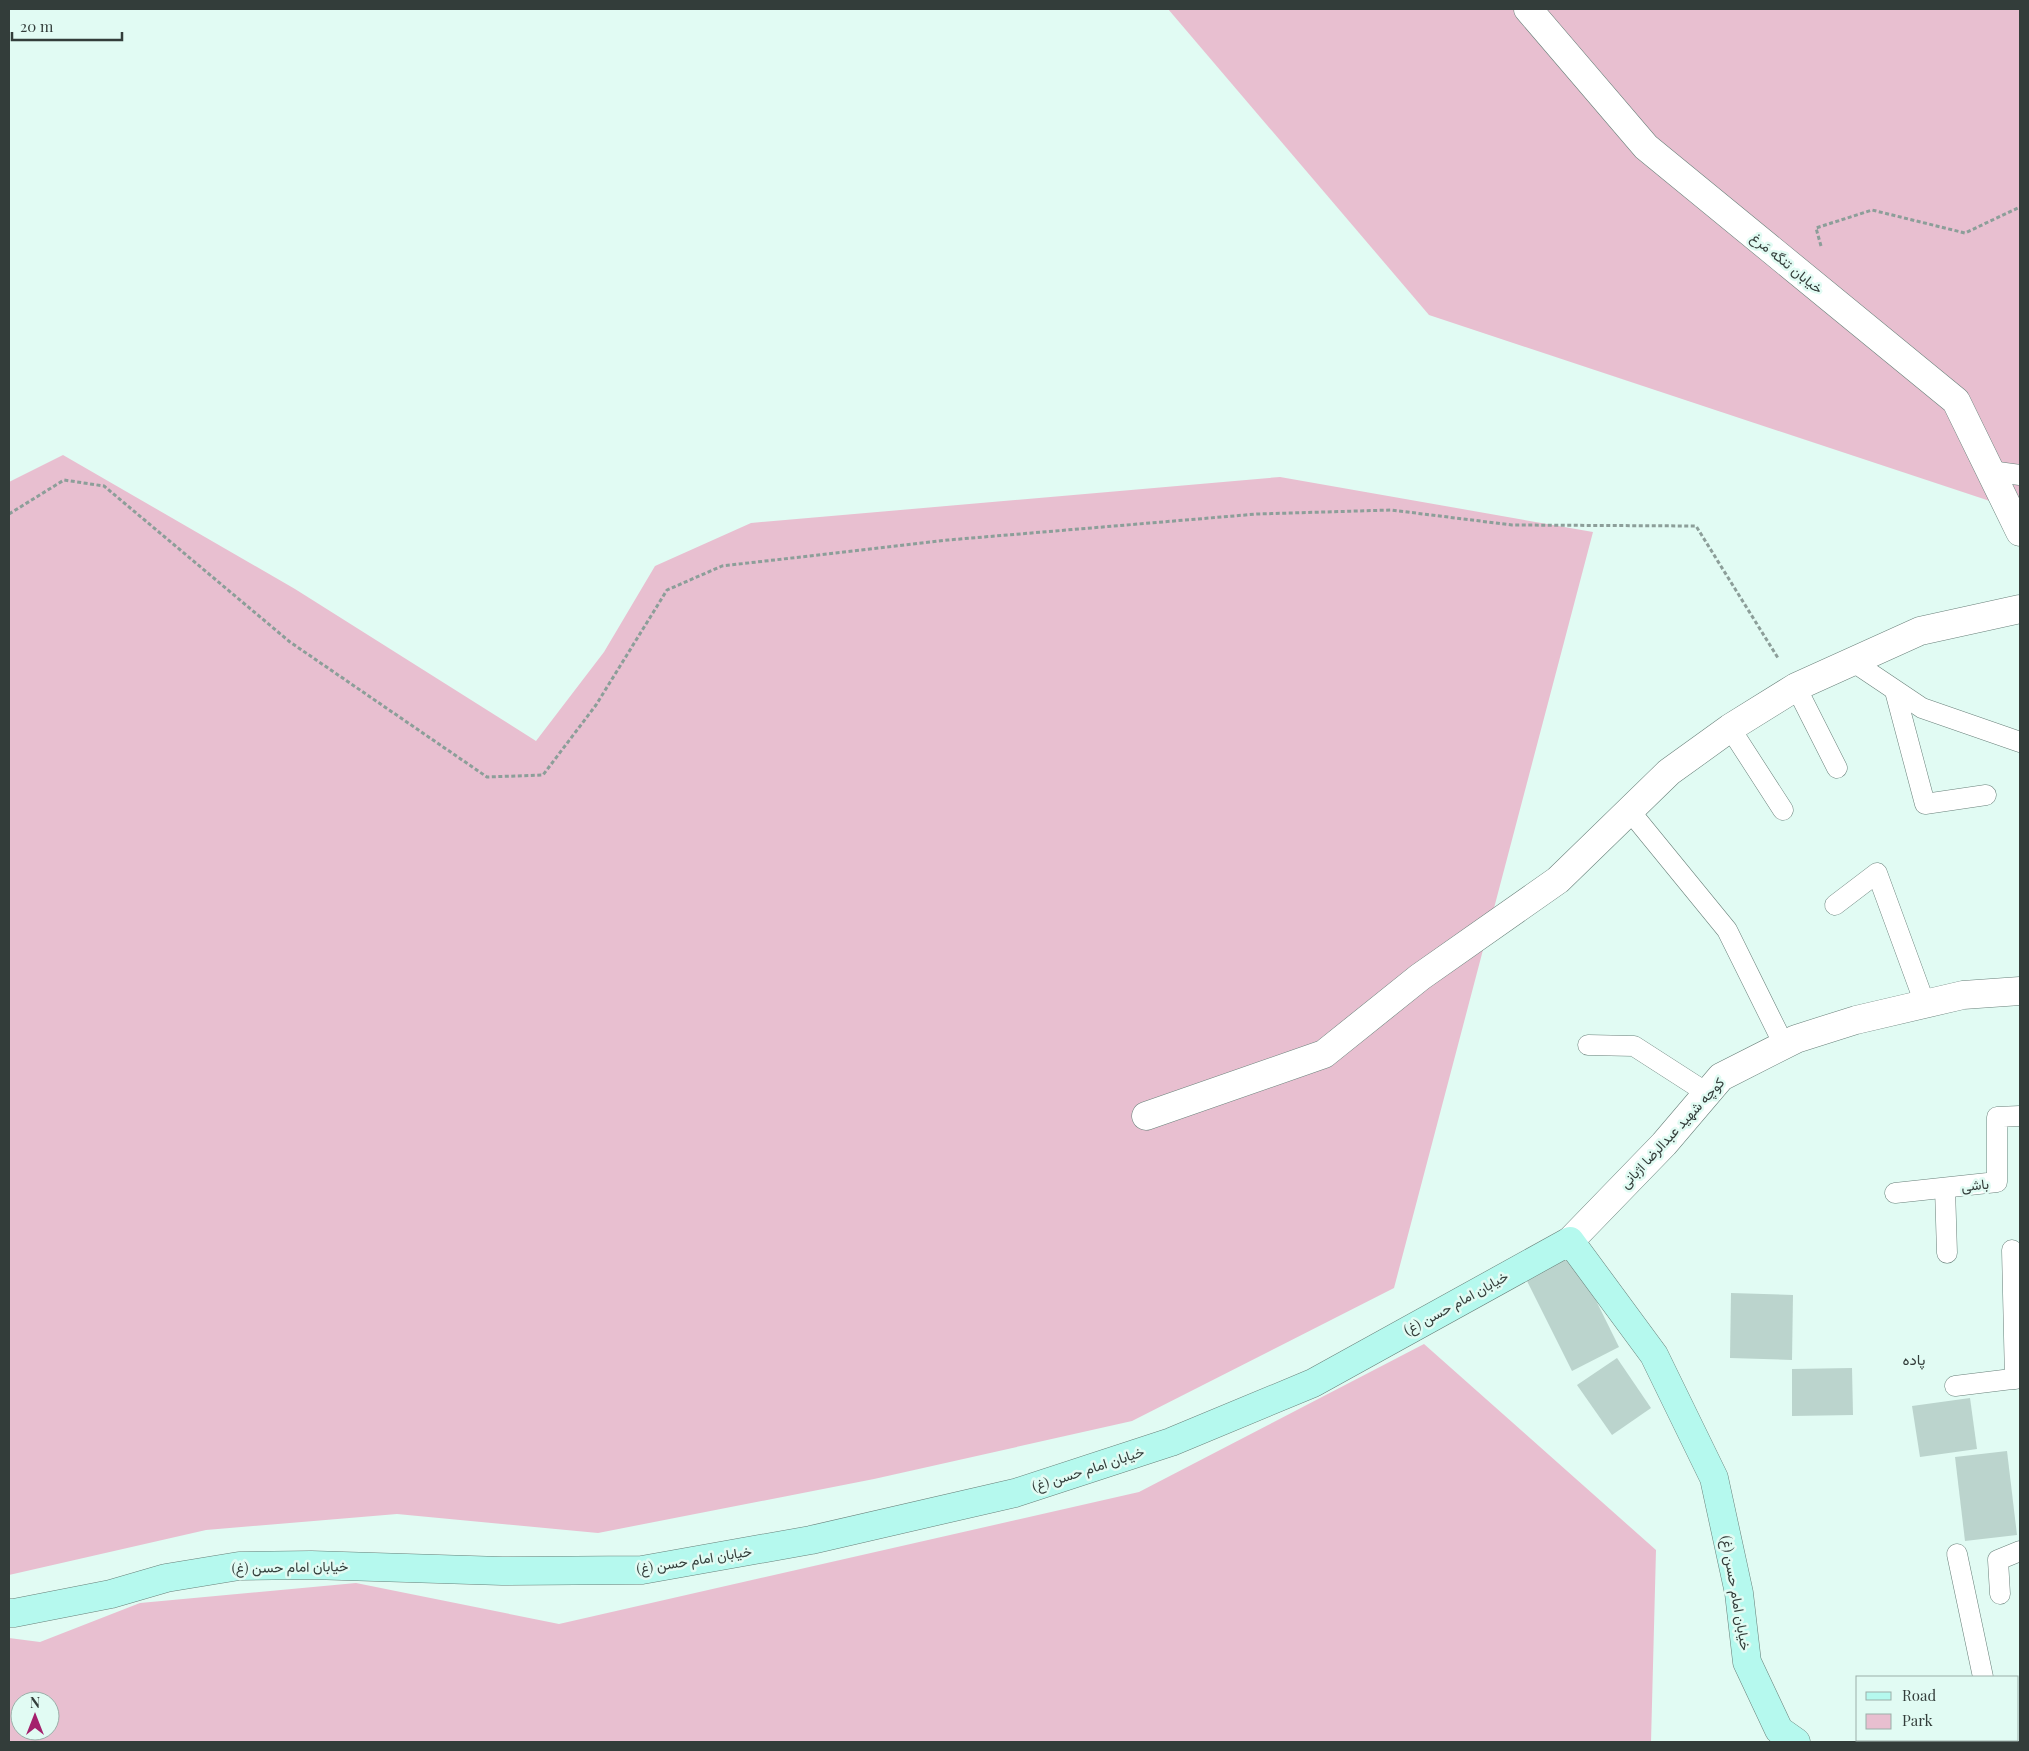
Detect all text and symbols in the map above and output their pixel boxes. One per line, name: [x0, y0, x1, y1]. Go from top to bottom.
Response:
scale bar: [12, 10, 122, 42]
text: 20 m: [20, 16, 54, 36]
street label: خیابان تنگه مَرغ: [1746, 228, 1827, 299]
street label: کوچه شهید عبدالرضا اژبانی: [1615, 1073, 1729, 1193]
street label: باشی: [1960, 1174, 1990, 1195]
street label: خیابان امام حسن (غ): [1400, 1266, 1512, 1341]
district label: پاده: [1903, 1349, 1925, 1370]
street label: خیابان امام حسن (غ): [1029, 1441, 1147, 1498]
street label: خیابان امام حسن (غ): [1715, 1534, 1756, 1652]
street label: خیابان امام حسن (غ): [635, 1541, 753, 1580]
street label: خیابان امام حسن (غ): [231, 1556, 349, 1579]
legend: [1856, 1676, 2019, 1741]
text: Road: [1902, 1685, 1936, 1705]
north arrow: [10, 1691, 60, 1741]
text: N: [30, 1693, 40, 1712]
text: Park: [1902, 1710, 1934, 1730]

